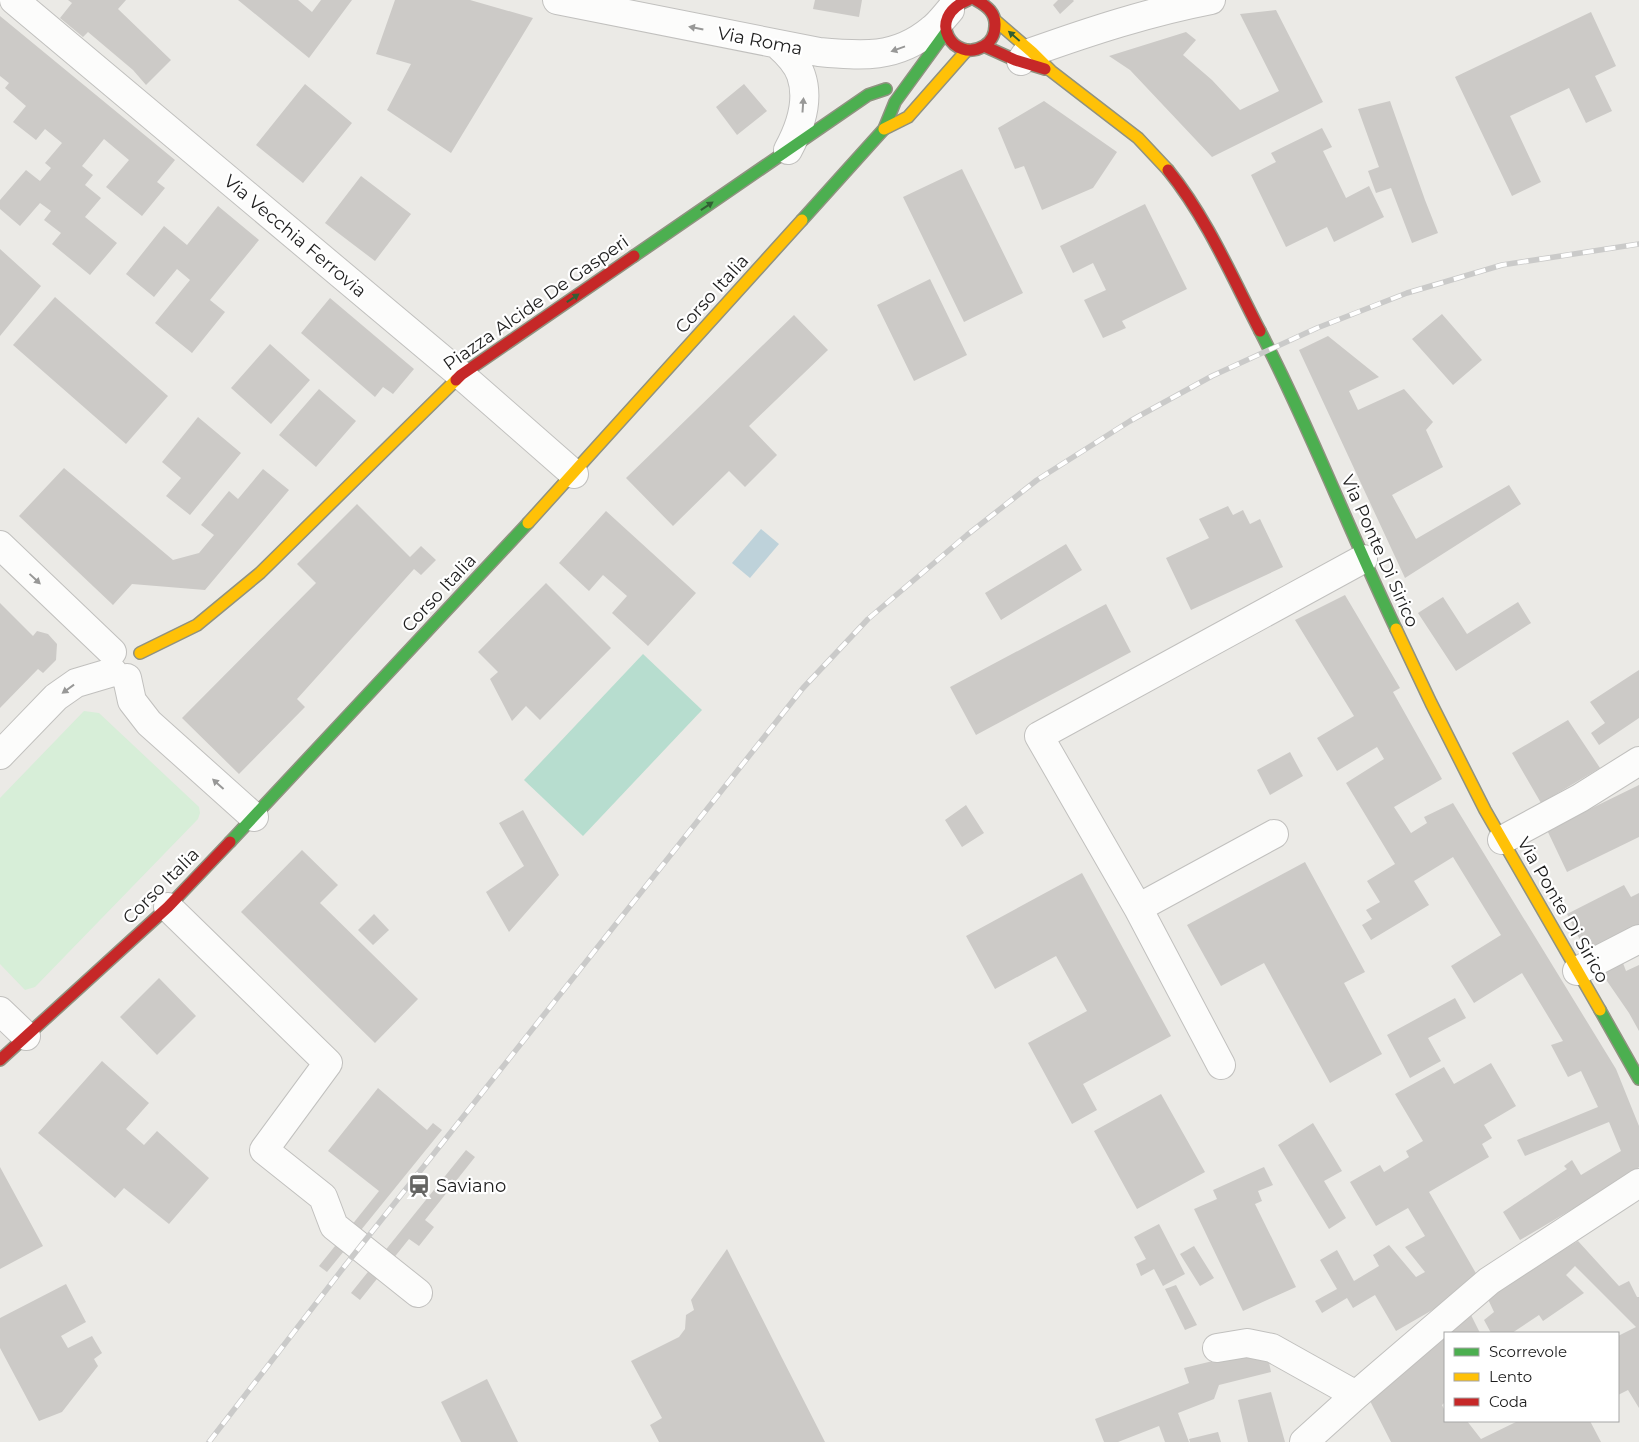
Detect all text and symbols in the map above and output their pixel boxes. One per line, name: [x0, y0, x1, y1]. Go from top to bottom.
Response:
street label: Via Roma: [715, 22, 805, 60]
one-way arrow: [688, 24, 703, 32]
one-way arrow: [1009, 30, 1021, 42]
one-way arrow: [890, 45, 905, 53]
one-way arrow: [799, 96, 807, 112]
street label: Via Vecchia Ferrovia: [219, 170, 371, 302]
one-way arrow: [700, 201, 714, 211]
street label: Piazza Alcide De Gasperi: [439, 231, 633, 375]
street label: Corso Italia: [671, 250, 753, 338]
one-way arrow: [566, 293, 580, 303]
street label: Via Ponte Di Sirico: [1336, 471, 1424, 631]
street label: Corso Italia: [397, 549, 481, 637]
one-way arrow: [29, 573, 41, 585]
one-way arrow: [61, 684, 74, 694]
one-way arrow: [212, 779, 225, 790]
street label: Via Ponte Di Sirico: [1512, 833, 1614, 987]
street label: Corso Italia: [118, 843, 204, 929]
station icon: Saviano: [406, 1173, 432, 1199]
place label: Saviano: [436, 1175, 506, 1197]
legend: [1444, 1332, 1619, 1422]
text: Scorrevole: [1489, 1342, 1567, 1361]
text: Lento: [1489, 1367, 1532, 1386]
text: Coda: [1489, 1392, 1528, 1411]

